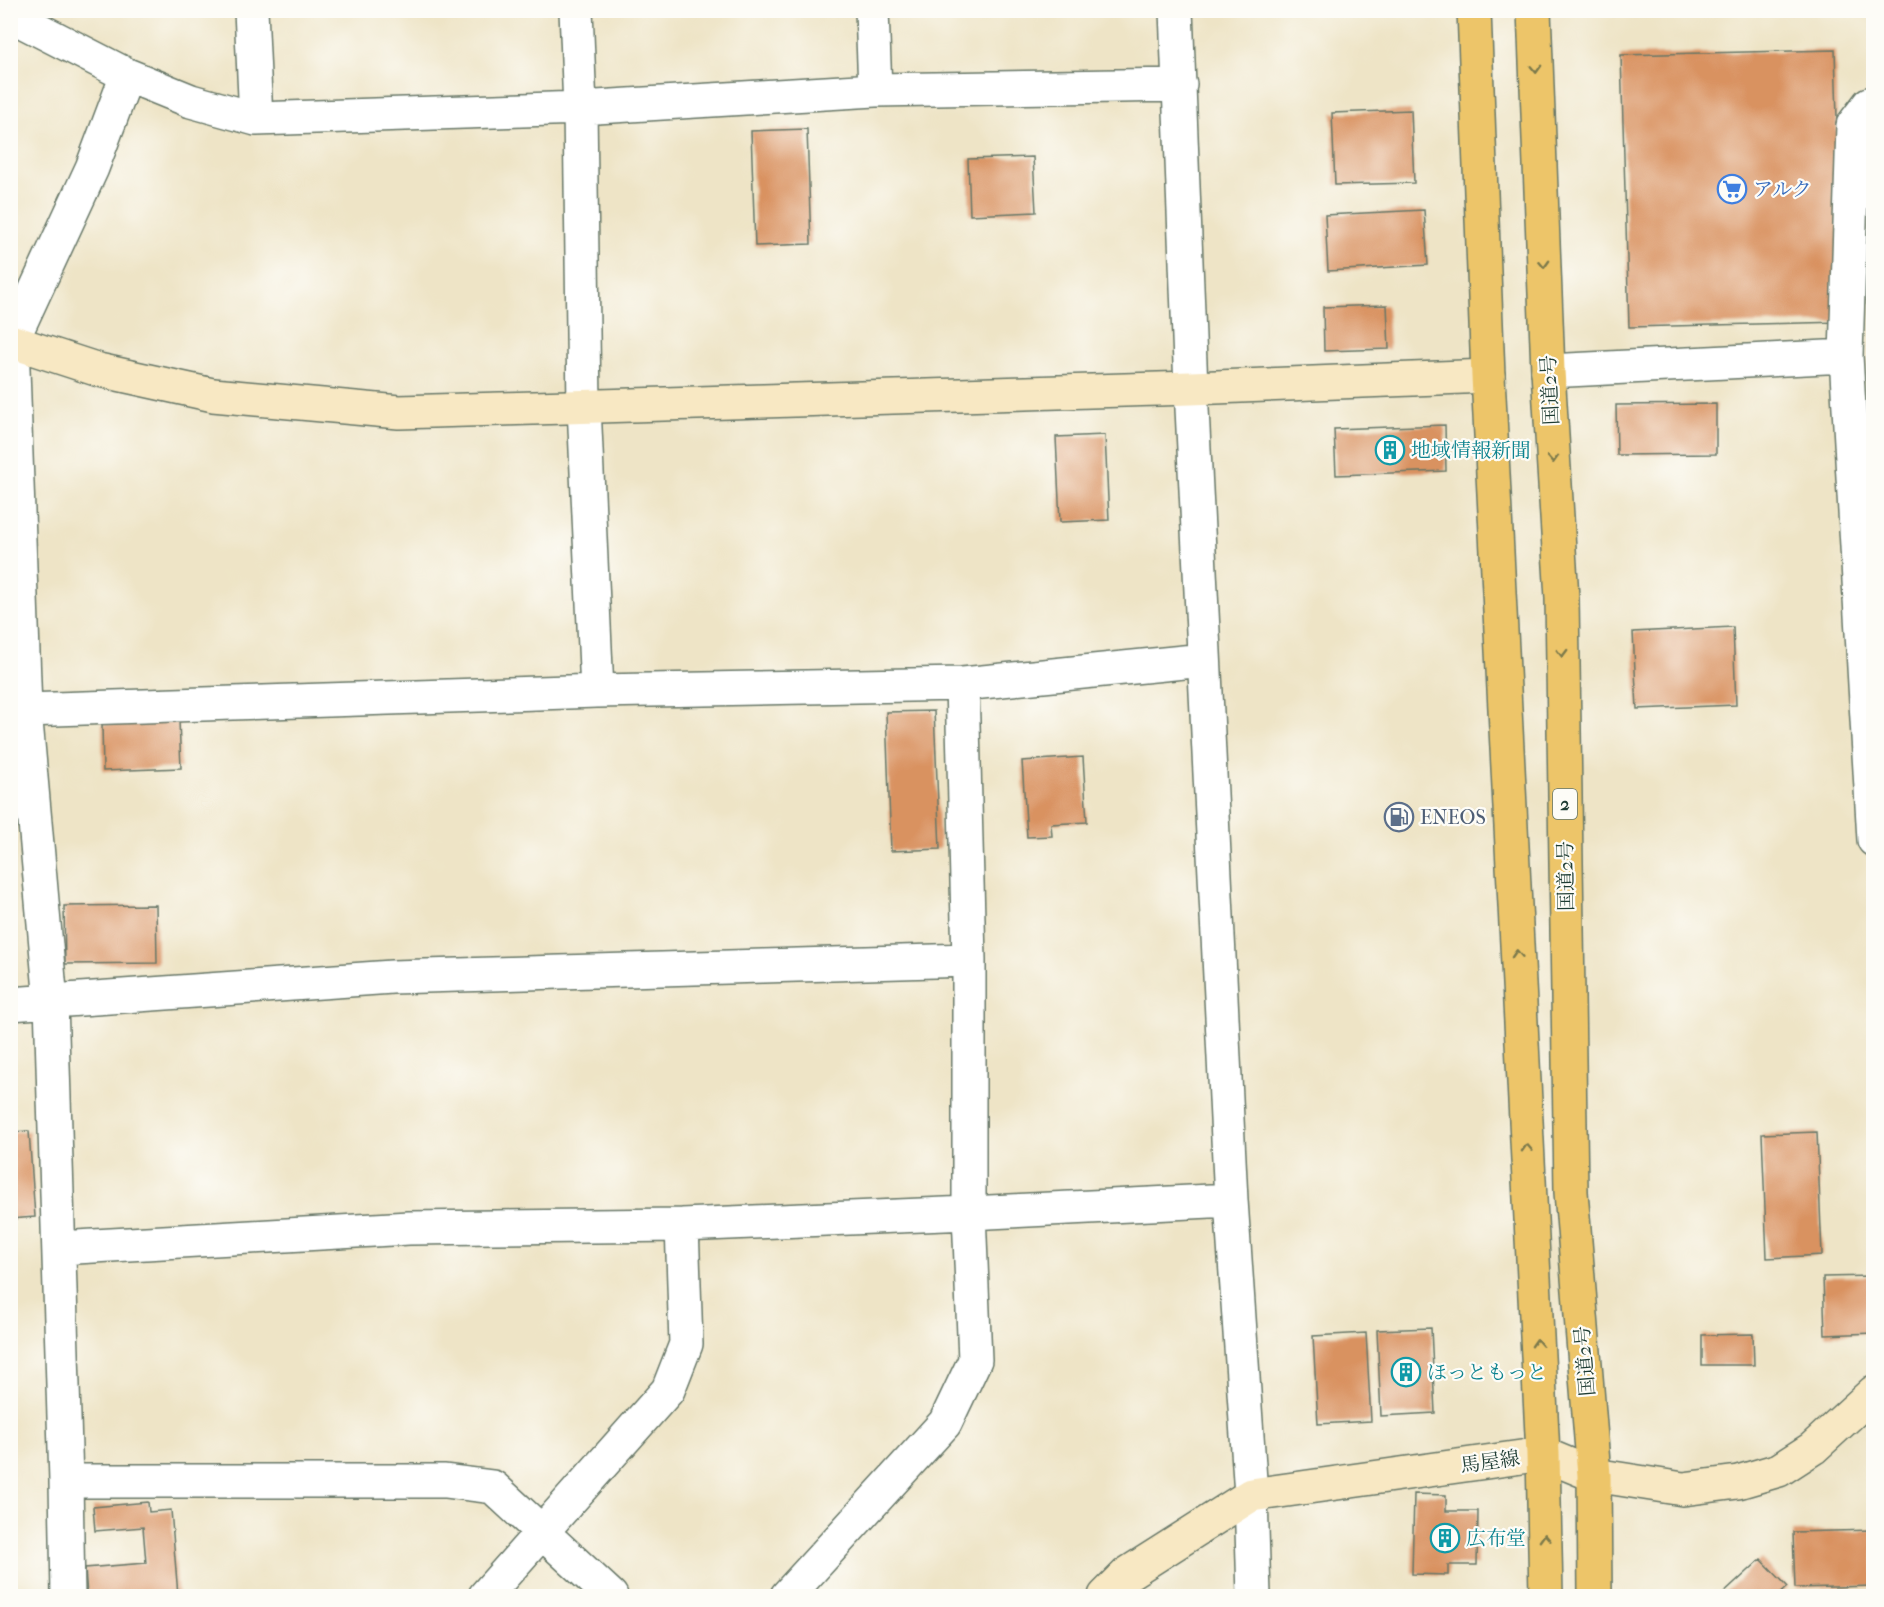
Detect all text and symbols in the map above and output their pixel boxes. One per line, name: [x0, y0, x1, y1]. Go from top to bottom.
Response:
one-way arrow: [1530, 64, 1543, 73]
supermarket icon: アルク: [1716, 173, 1748, 205]
place label: アルク: [1753, 178, 1812, 201]
one-way arrow: [1538, 259, 1550, 268]
street label: 国道2号: [1537, 354, 1563, 426]
building icon: 地域情報新聞: [1374, 434, 1406, 466]
place label: 地域情報新聞: [1411, 439, 1531, 462]
one-way arrow: [1547, 454, 1560, 463]
one-way arrow: [1556, 649, 1569, 658]
road number: 2: [1553, 789, 1577, 819]
fuel station icon: ENEOS: [1383, 801, 1415, 833]
place label: ENEOS: [1420, 806, 1486, 829]
street label: 国道2号: [1554, 841, 1578, 911]
one-way arrow: [1511, 949, 1524, 958]
one-way arrow: [1521, 1144, 1534, 1153]
street label: 国道2号: [1570, 1325, 1600, 1397]
one-way arrow: [1530, 1339, 1543, 1348]
building icon: ほっともっと: [1390, 1356, 1422, 1388]
place label: ほっともっと: [1427, 1361, 1547, 1384]
street label: 馬屋線: [1459, 1446, 1521, 1478]
building icon: 広布堂: [1429, 1522, 1461, 1554]
place label: 広布堂: [1466, 1527, 1526, 1550]
one-way arrow: [1539, 1534, 1551, 1543]

